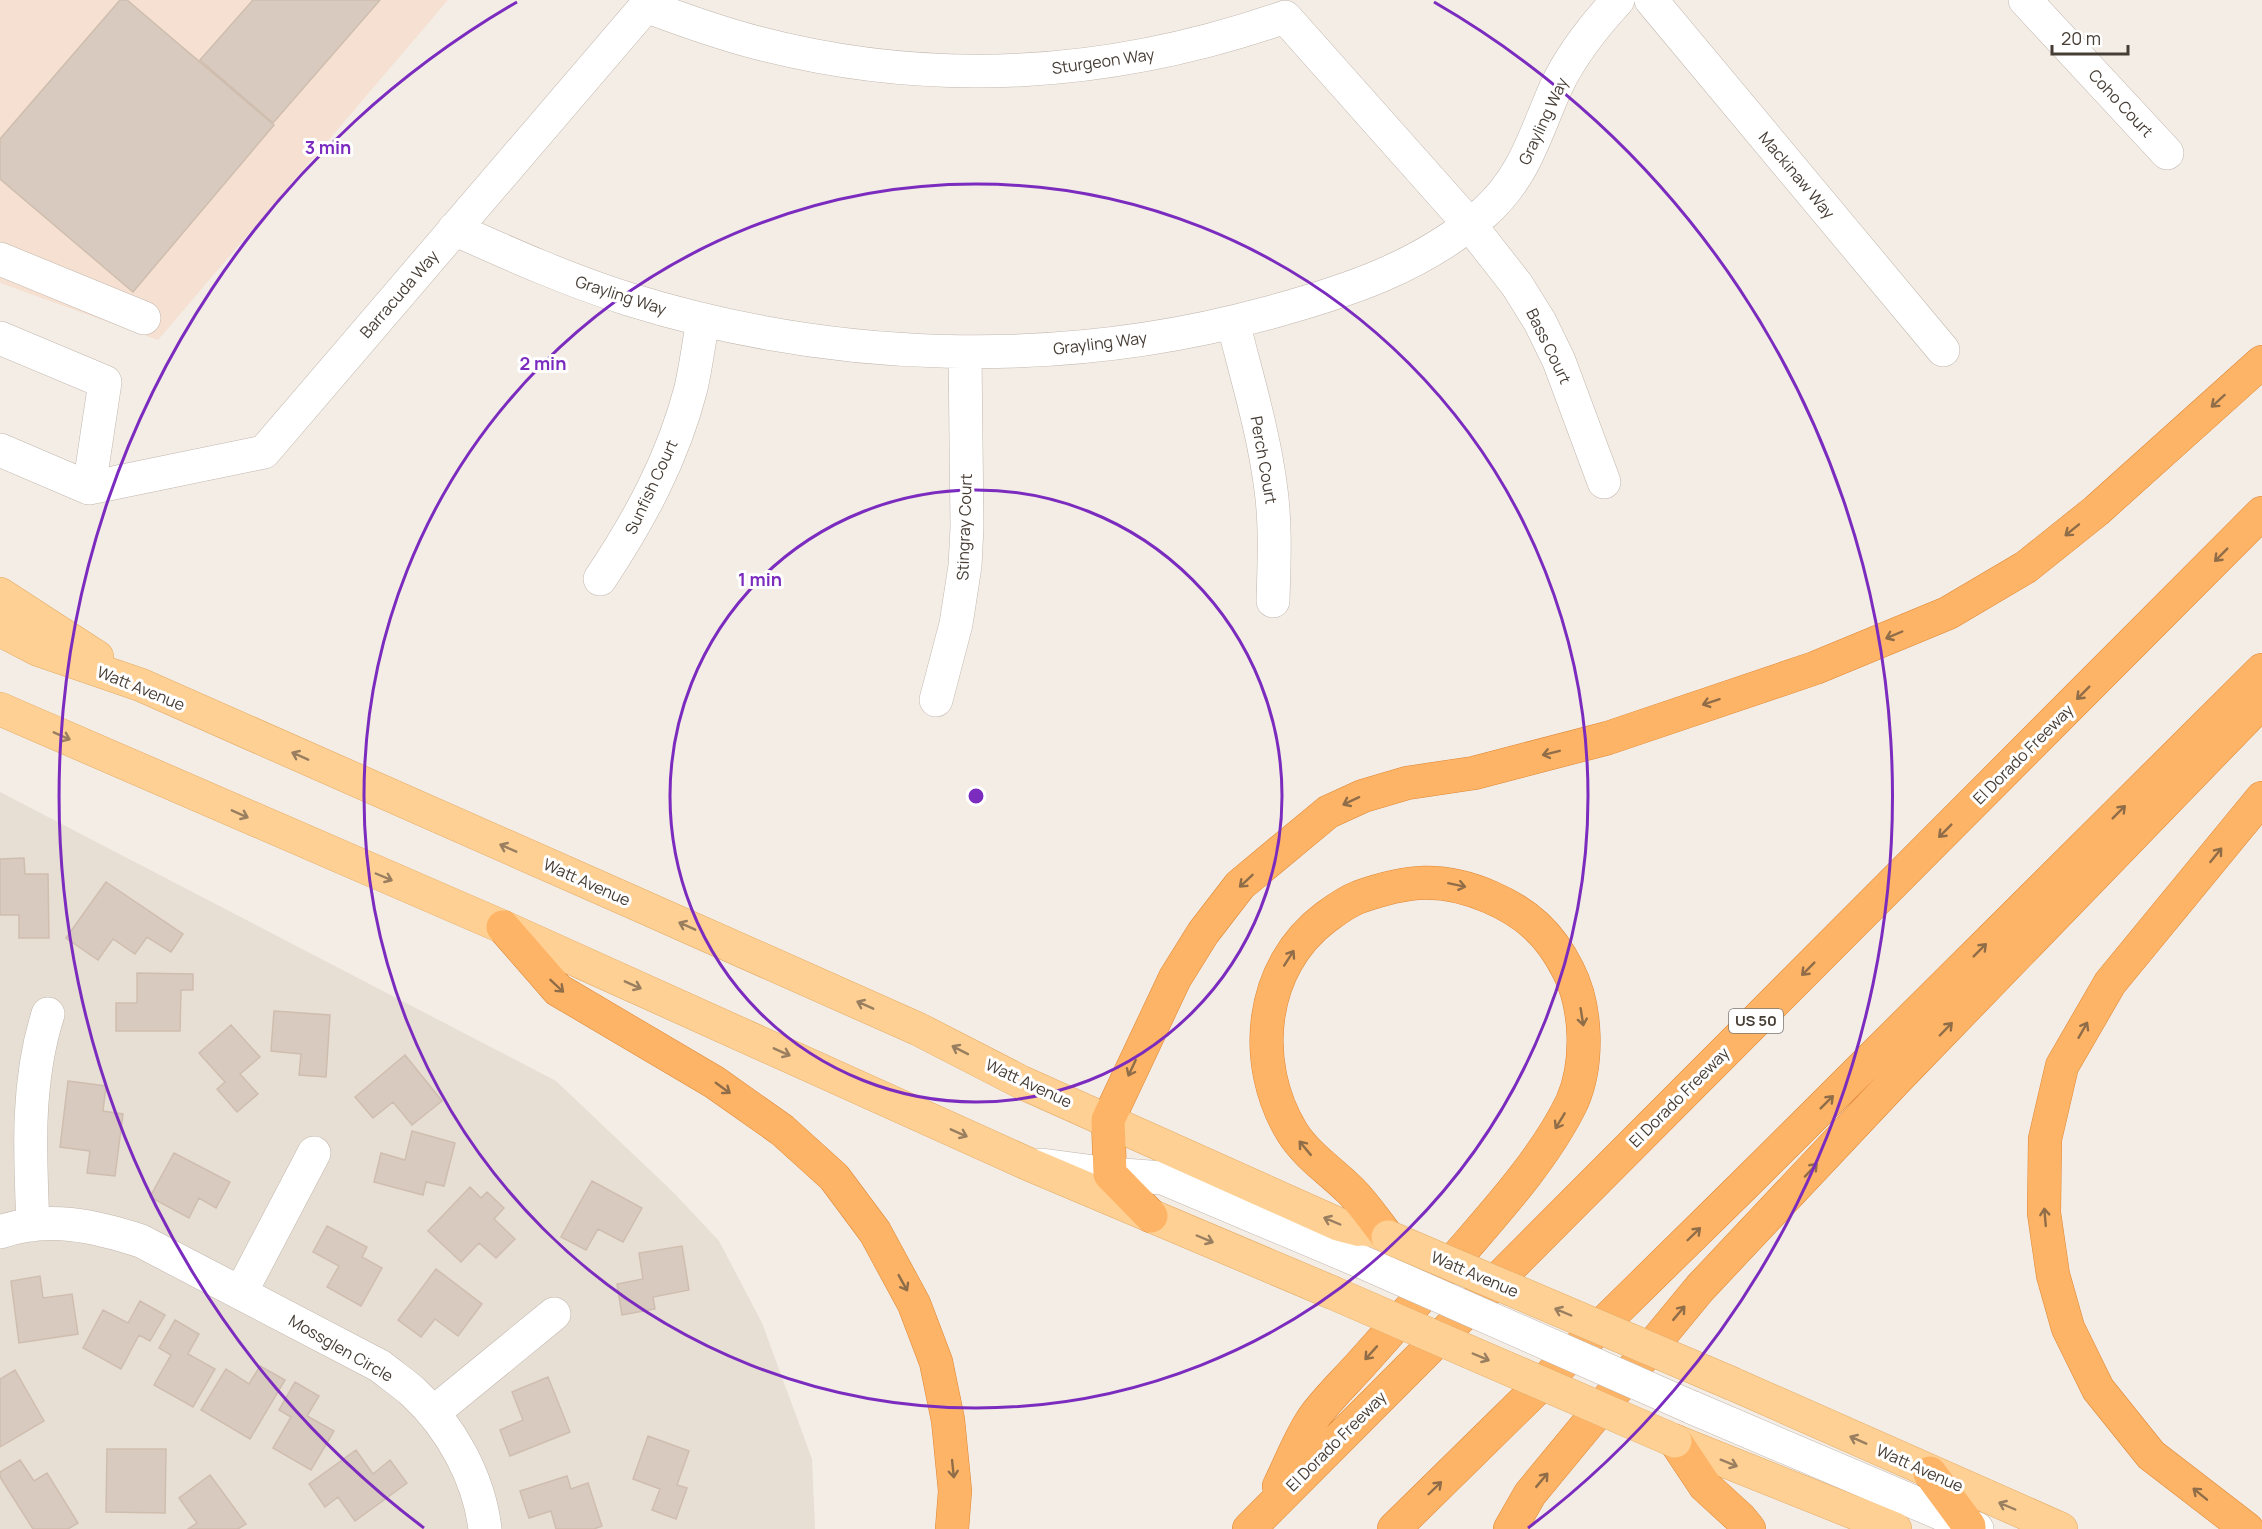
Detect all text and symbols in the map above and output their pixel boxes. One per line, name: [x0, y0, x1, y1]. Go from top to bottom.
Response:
scale bar: [2052, 18, 2128, 56]
text: 20 m: [2061, 26, 2101, 50]
street label: Sturgeon Way: [1050, 43, 1156, 79]
street label: Coho Court: [2084, 64, 2158, 142]
street label: Grayling Way: [1513, 73, 1573, 168]
street label: Mackinaw Way: [1754, 127, 1840, 224]
text: 3 min: [305, 135, 351, 159]
street label: Barracuda Way: [355, 245, 444, 343]
street label: Grayling Way: [573, 270, 670, 320]
street label: Bass Court: [1521, 305, 1577, 387]
street label: Grayling Way: [1052, 326, 1149, 360]
text: 2 min: [520, 351, 566, 375]
one-way arrow: [2211, 394, 2226, 408]
street label: Perch Court: [1245, 414, 1283, 506]
street label: Sunfish Court: [619, 436, 683, 538]
street label: Stingray Court: [951, 473, 977, 581]
one-way arrow: [2064, 524, 2080, 537]
one-way arrow: [2214, 547, 2228, 562]
text: 1 min: [738, 567, 782, 591]
one-way arrow: [1885, 630, 1903, 641]
street label: Watt Avenue: [94, 660, 188, 716]
one-way arrow: [2076, 685, 2091, 700]
one-way arrow: [1702, 697, 1721, 708]
street label: El Dorado Freeway: [1968, 699, 2078, 809]
one-way arrow: [52, 731, 70, 742]
one-way arrow: [1542, 747, 1561, 759]
one-way arrow: [292, 750, 310, 761]
centre of rings: [966, 786, 986, 806]
one-way arrow: [1343, 796, 1361, 808]
one-way arrow: [2111, 805, 2126, 820]
one-way arrow: [231, 809, 249, 820]
one-way arrow: [1938, 823, 1953, 838]
one-way arrow: [500, 841, 518, 853]
one-way arrow: [2209, 847, 2222, 863]
street label: Watt Avenue: [540, 853, 634, 911]
one-way arrow: [375, 872, 393, 883]
one-way arrow: [1239, 874, 1254, 888]
one-way arrow: [1447, 880, 1466, 892]
one-way arrow: [678, 920, 696, 931]
one-way arrow: [1973, 943, 1988, 957]
one-way arrow: [1284, 950, 1296, 967]
one-way arrow: [1800, 961, 1815, 976]
one-way arrow: [549, 979, 564, 993]
one-way arrow: [624, 980, 642, 992]
one-way arrow: [856, 999, 875, 1010]
one-way arrow: [1577, 1007, 1588, 1026]
road number: US 50: [1729, 1009, 1783, 1033]
one-way arrow: [1938, 1021, 1953, 1036]
one-way arrow: [2078, 1021, 2089, 1039]
street label: El Dorado Freeway: [1624, 1042, 1734, 1152]
one-way arrow: [952, 1044, 970, 1056]
one-way arrow: [772, 1047, 790, 1058]
street label: Watt Avenue: [982, 1053, 1076, 1113]
one-way arrow: [1126, 1059, 1138, 1077]
one-way arrow: [714, 1082, 730, 1094]
one-way arrow: [1820, 1095, 1835, 1110]
one-way arrow: [1554, 1112, 1566, 1129]
one-way arrow: [950, 1127, 968, 1139]
one-way arrow: [1299, 1140, 1312, 1156]
one-way arrow: [1804, 1163, 1818, 1178]
one-way arrow: [2039, 1208, 2050, 1227]
one-way arrow: [1323, 1215, 1341, 1226]
one-way arrow: [1687, 1226, 1702, 1241]
one-way arrow: [1195, 1234, 1213, 1245]
street label: Watt Avenue: [1428, 1246, 1522, 1302]
one-way arrow: [897, 1274, 909, 1291]
one-way arrow: [1555, 1306, 1573, 1317]
one-way arrow: [1672, 1306, 1685, 1322]
street label: Mossglen Circle: [285, 1309, 397, 1387]
one-way arrow: [1364, 1345, 1378, 1360]
one-way arrow: [1471, 1352, 1490, 1363]
street label: El Dorado Freeway: [1281, 1386, 1391, 1496]
one-way arrow: [1849, 1434, 1867, 1446]
street label: Watt Avenue: [1873, 1439, 1967, 1497]
one-way arrow: [1719, 1458, 1738, 1469]
one-way arrow: [948, 1459, 959, 1479]
one-way arrow: [1535, 1472, 1548, 1488]
one-way arrow: [1428, 1481, 1443, 1495]
one-way arrow: [2192, 1487, 2208, 1500]
one-way arrow: [1998, 1500, 2017, 1511]

